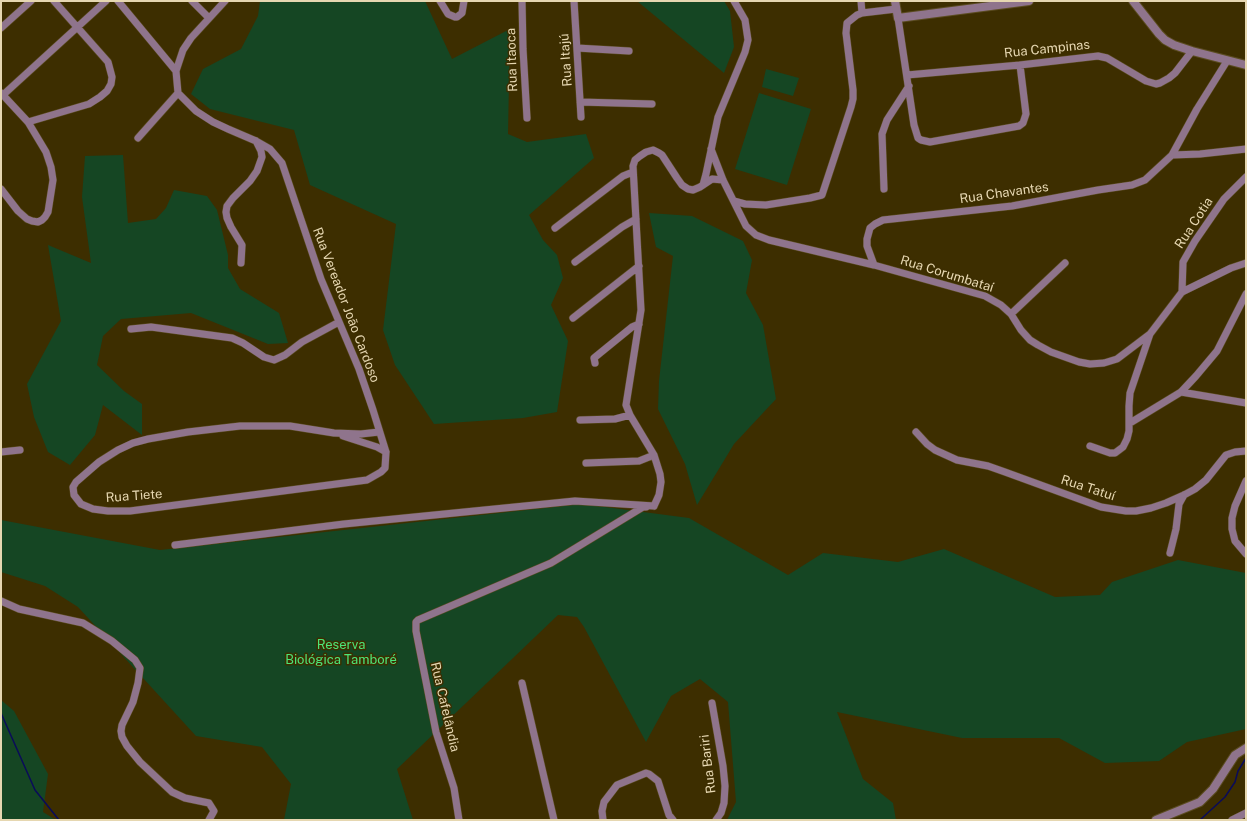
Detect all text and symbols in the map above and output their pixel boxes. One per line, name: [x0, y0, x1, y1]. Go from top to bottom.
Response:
street label: Rua Itaoca: [503, 28, 521, 92]
street label: Rua Itajú: [556, 33, 576, 87]
street label: Rua Campinas: [1003, 37, 1091, 61]
street label: Rua Chavantes: [959, 179, 1049, 207]
street label: Rua Cotia: [1172, 194, 1216, 252]
street label: Rua Vereador João Cardoso: [309, 225, 383, 385]
street label: Rua Corumbataí: [898, 252, 996, 296]
street label: Rua Tatuí: [1059, 472, 1117, 504]
street label: Rua Tiete: [105, 486, 163, 506]
park label: Reserva Biológica Tamboré: [285, 637, 397, 668]
street label: Rua Cafelândia: [427, 661, 463, 753]
street label: Rua Bariri: [697, 734, 719, 794]

